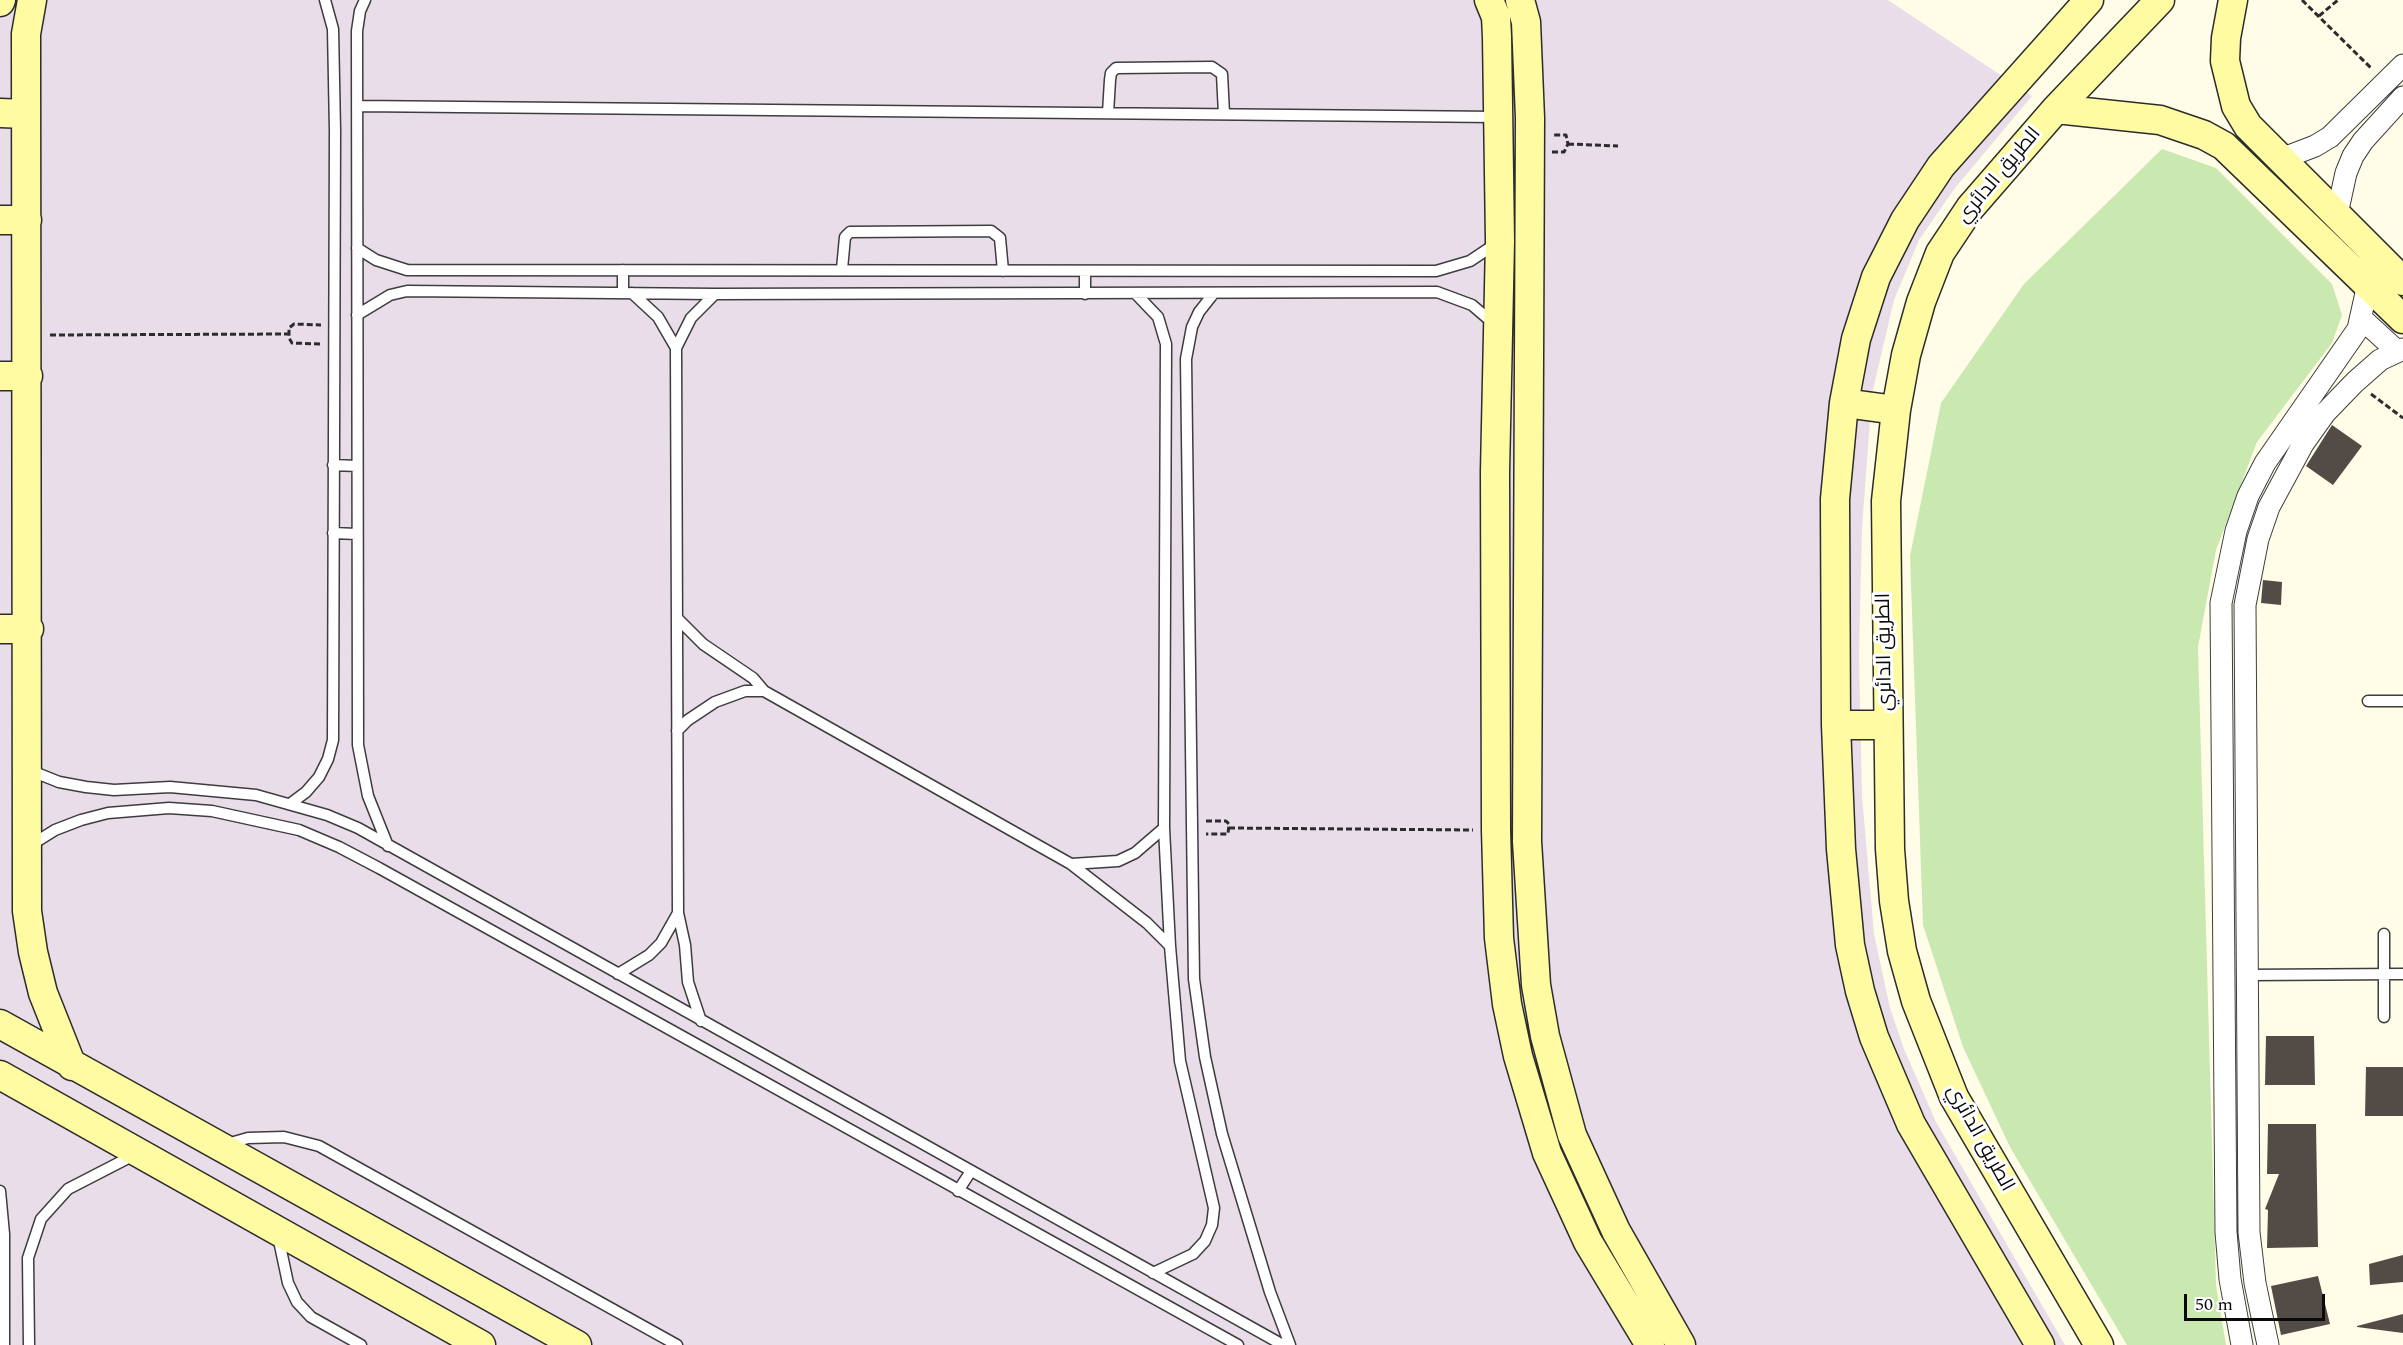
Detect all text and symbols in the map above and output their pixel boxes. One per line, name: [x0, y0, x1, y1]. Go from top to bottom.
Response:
street label: الطريق الدائري: [1953, 123, 2047, 229]
street label: الطريق الدائري: [1873, 593, 1899, 711]
street label: الطريق الدائري: [1940, 1082, 2018, 1196]
scale bar: [2187, 1282, 2328, 1320]
text: 50 m: [2195, 1291, 2233, 1318]

